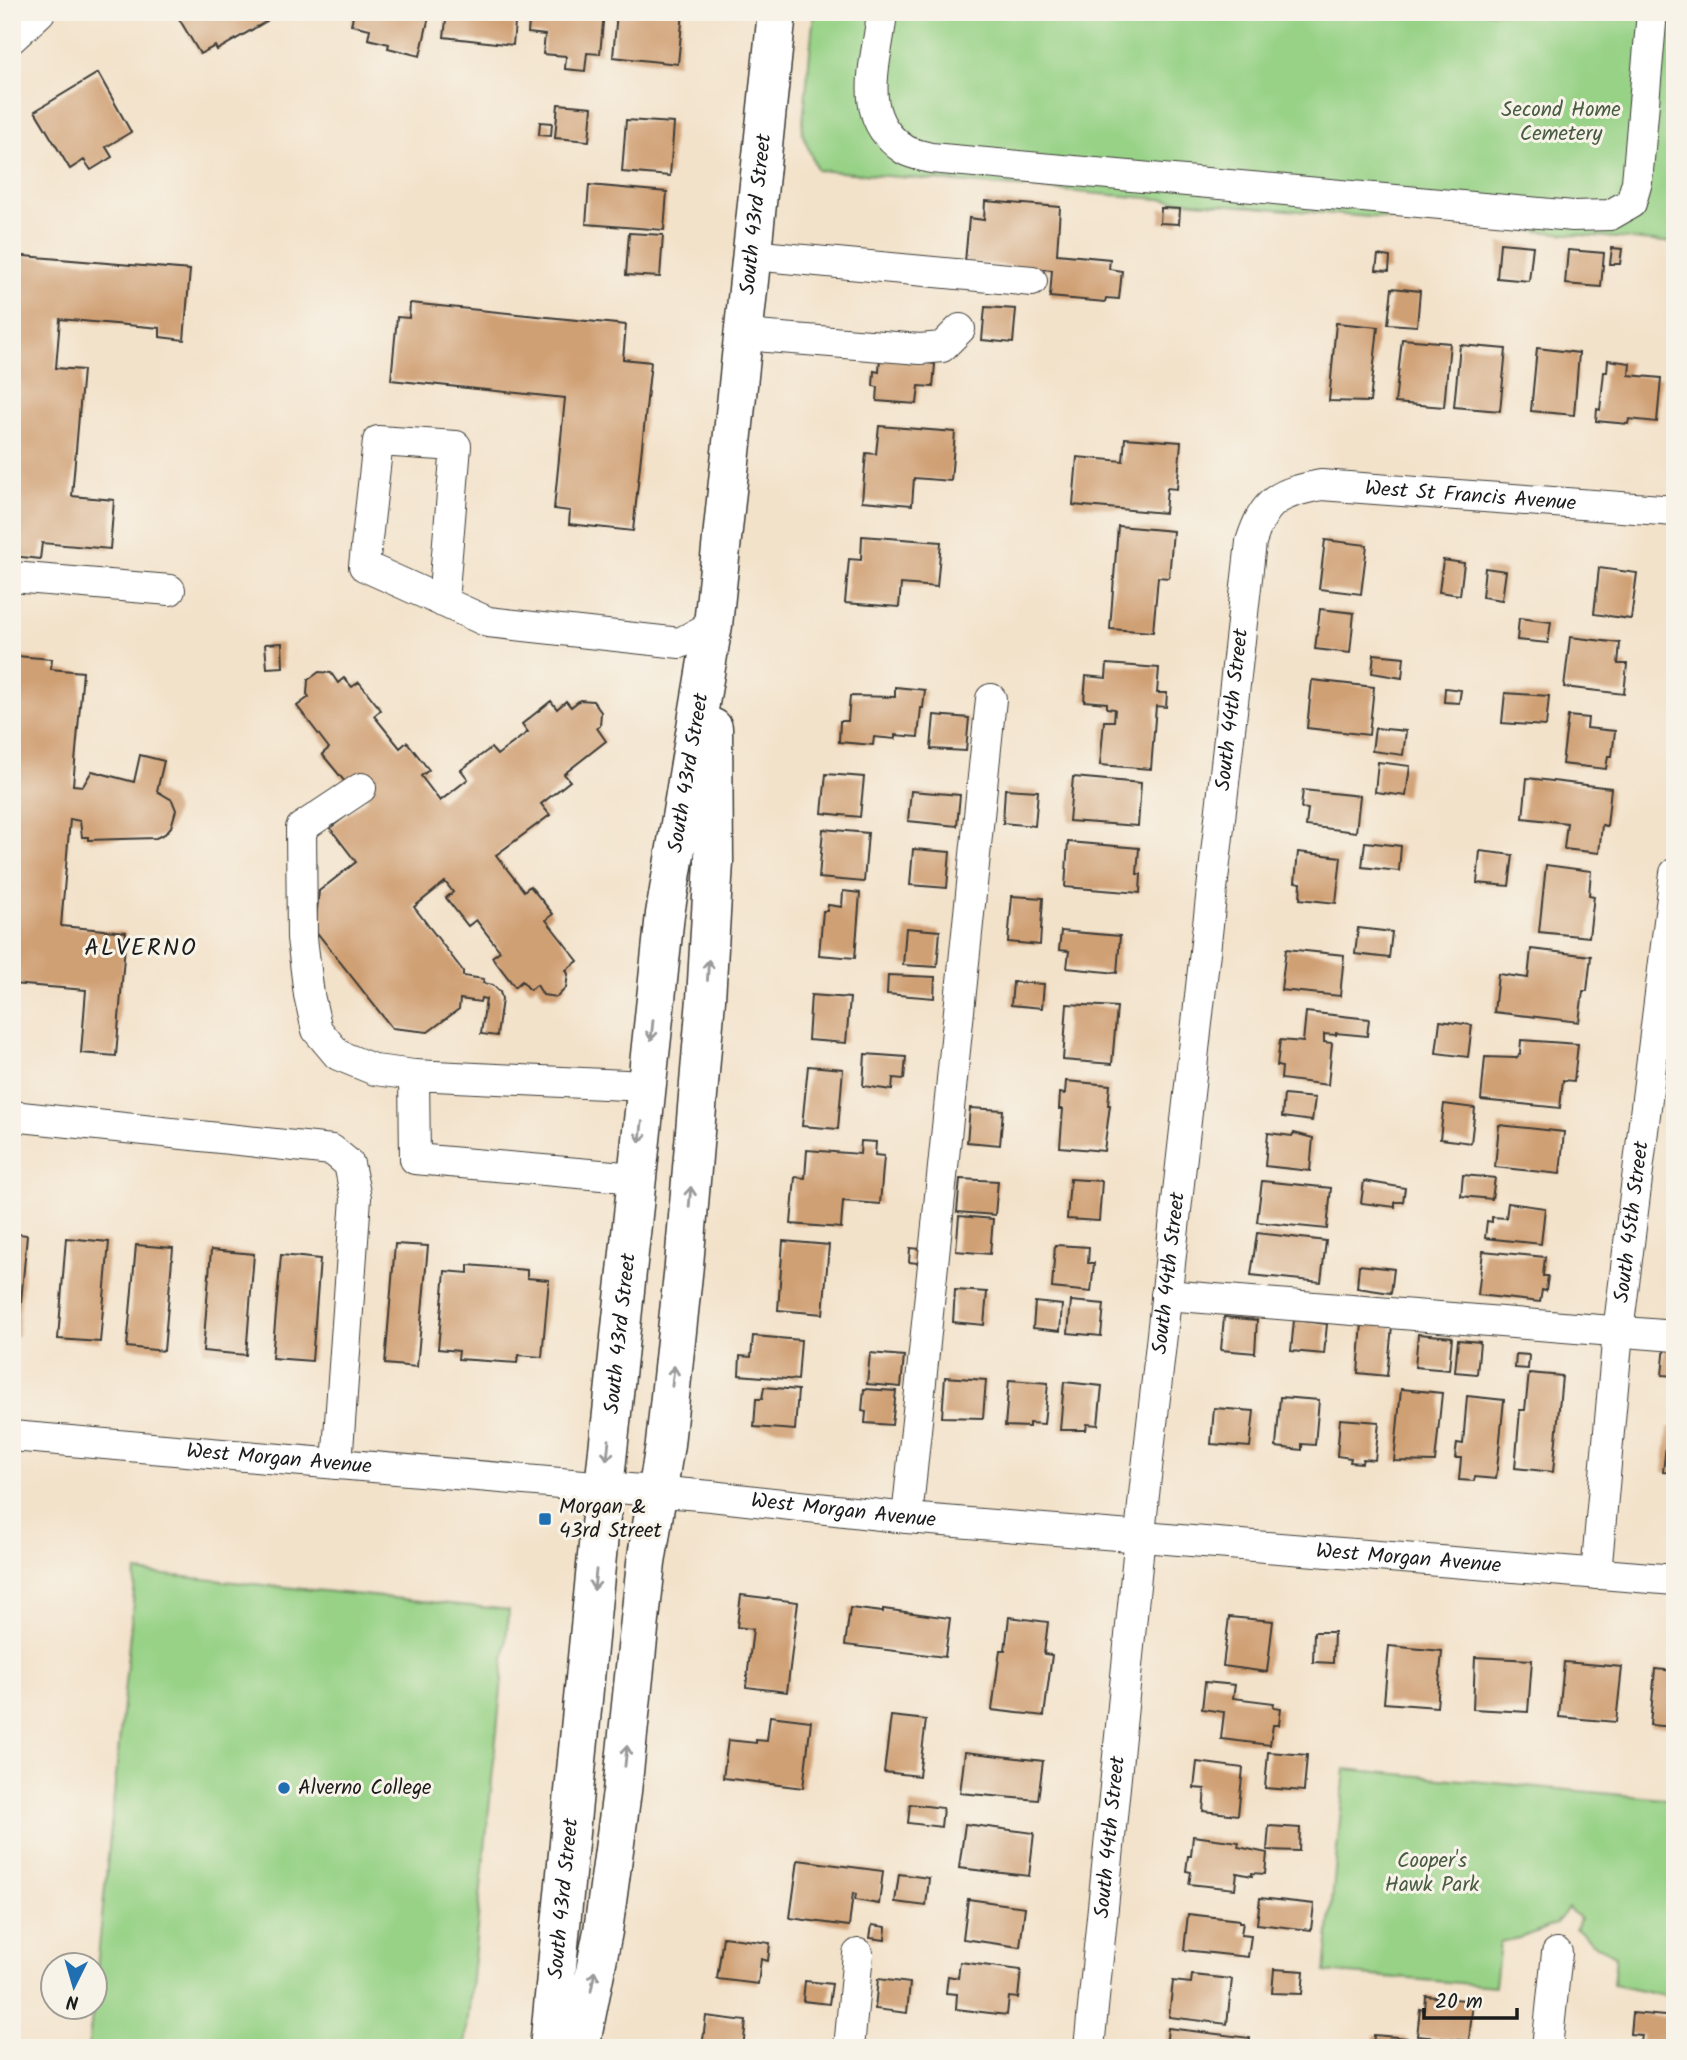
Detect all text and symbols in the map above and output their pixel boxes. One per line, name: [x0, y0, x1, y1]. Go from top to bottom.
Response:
park label: Second Home Cemetery: [1501, 94, 1621, 151]
street label: South 43rd Street: [731, 131, 781, 296]
street label: West St Francis Avenue: [1364, 472, 1578, 520]
street label: South 44th Street: [1207, 626, 1258, 792]
street label: South 43rd Street: [659, 690, 718, 855]
district label: ALVERNO: [84, 929, 198, 968]
one-way arrow: [701, 959, 714, 982]
one-way arrow: [646, 1019, 659, 1041]
one-way arrow: [634, 1120, 647, 1143]
street label: South 45th Street: [1605, 1138, 1658, 1305]
one-way arrow: [684, 1186, 697, 1209]
street label: South 44th Street: [1143, 1189, 1194, 1356]
street label: South 43rd Street: [595, 1251, 645, 1416]
one-way arrow: [666, 1365, 679, 1388]
street label: West Morgan Avenue: [185, 1435, 374, 1483]
one-way arrow: [601, 1438, 614, 1461]
street label: West Morgan Avenue: [749, 1484, 938, 1537]
place label: Morgan & 43rd Street: [559, 1491, 663, 1548]
marker: Morgan & 43rd Street: [537, 1511, 553, 1527]
street label: West Morgan Avenue: [1315, 1535, 1503, 1582]
one-way arrow: [588, 1568, 601, 1591]
one-way arrow: [620, 1745, 633, 1767]
street label: South 44th Street: [1086, 1754, 1135, 1920]
place label: Alverno College: [298, 1772, 432, 1805]
marker: Alverno College: [276, 1780, 292, 1796]
street label: South 43rd Street: [539, 1816, 588, 1981]
park label: Cooper's Hawk Park: [1385, 1845, 1479, 1902]
north arrow: [38, 1952, 108, 2022]
one-way arrow: [587, 1970, 601, 1993]
scale bar: [1424, 1976, 1517, 2020]
text: N: [65, 1985, 80, 2016]
text: 20 m: [1435, 1986, 1483, 2019]

